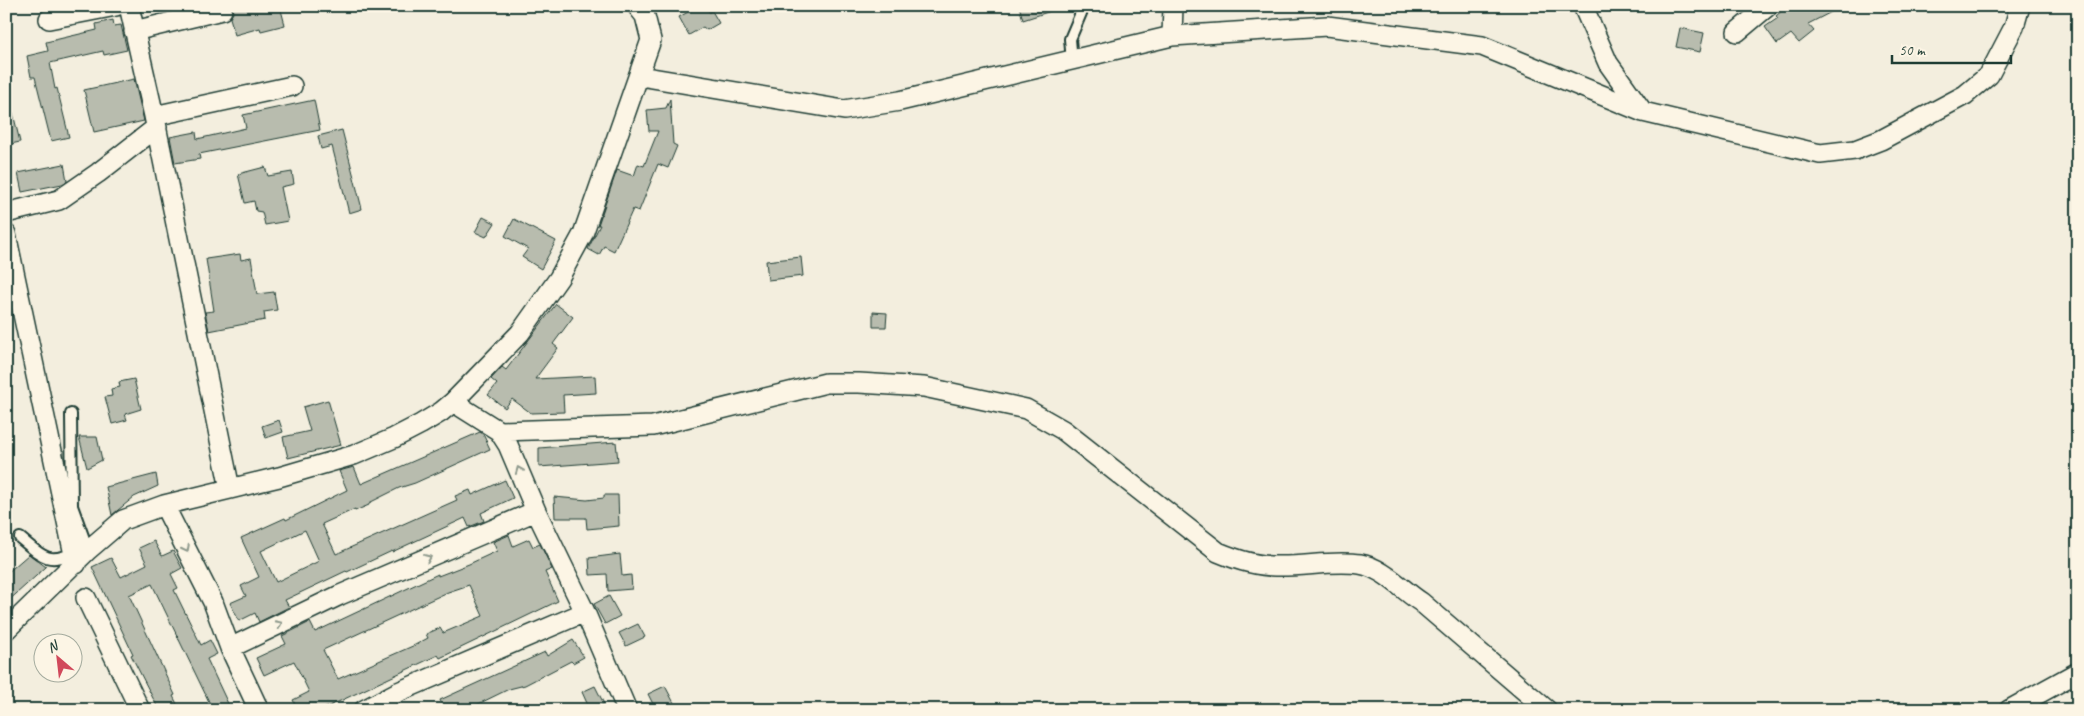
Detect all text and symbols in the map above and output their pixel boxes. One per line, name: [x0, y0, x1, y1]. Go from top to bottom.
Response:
scale bar: [1892, 32, 2010, 64]
text: 50 m: [1899, 41, 1926, 60]
one-way arrow: [515, 466, 525, 475]
one-way arrow: [180, 544, 190, 553]
one-way arrow: [423, 554, 432, 565]
one-way arrow: [274, 620, 283, 630]
north arrow: [32, 634, 82, 684]
text: N: [44, 636, 62, 657]

